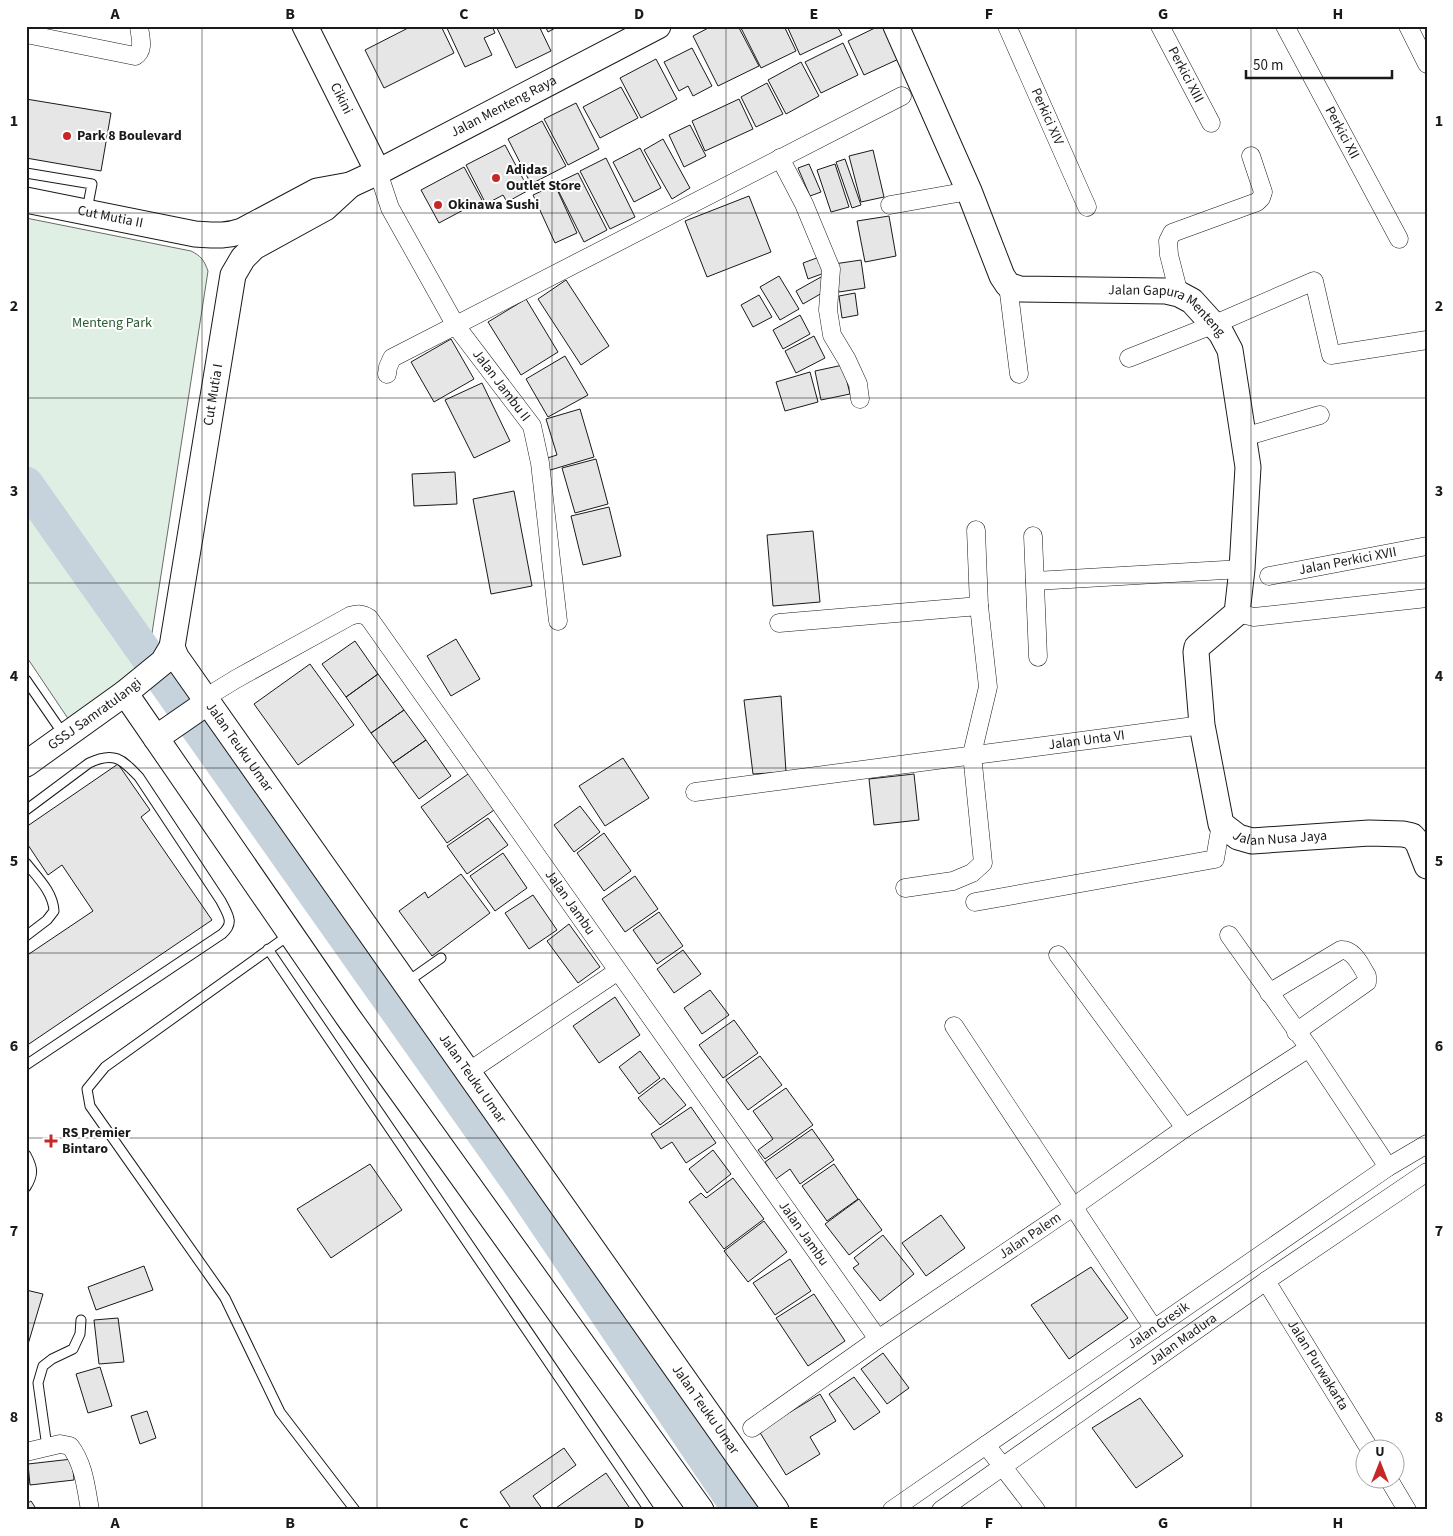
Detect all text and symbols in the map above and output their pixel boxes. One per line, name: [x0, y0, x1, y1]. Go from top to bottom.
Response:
text: A: [109, 3, 120, 25]
text: B: [285, 3, 295, 25]
text: C: [459, 3, 469, 25]
text: D: [634, 3, 644, 25]
text: E: [810, 3, 818, 25]
text: F: [985, 3, 993, 25]
text: G: [1158, 3, 1168, 25]
text: H: [1333, 3, 1343, 25]
street label: Perkici XIII: [1163, 43, 1209, 106]
scale bar: [1246, 48, 1392, 80]
text: 50 m: [1253, 55, 1283, 76]
street label: Jalan Menteng Raya: [447, 71, 560, 142]
street label: Cikini: [325, 79, 358, 118]
street label: Perkici XIV: [1026, 85, 1069, 149]
street label: Perkici XII: [1320, 103, 1364, 163]
text: 1: [10, 110, 18, 132]
text: 1: [1435, 110, 1443, 132]
place label: Park 8 Boulevard: [77, 126, 182, 146]
marker: Park 8 Boulevard: [61, 130, 73, 142]
place label: Adidas Outlet Store: [505, 160, 581, 196]
marker: Adidas Outlet Store: [490, 172, 502, 184]
place label: Okinawa Sushi: [448, 195, 539, 215]
marker: Okinawa Sushi: [432, 199, 444, 211]
street label: Cut Mutia II: [76, 201, 145, 233]
street label: Jalan Gapura Menteng: [1108, 280, 1230, 341]
text: 2: [10, 295, 18, 317]
text: 2: [1435, 295, 1443, 317]
park label: Menteng Park: [72, 313, 152, 333]
street label: Jalan Jambu II: [467, 345, 535, 426]
street label: Cut Mutia I: [198, 362, 228, 427]
text: 3: [10, 480, 18, 502]
text: 3: [1435, 480, 1443, 502]
street label: Jalan Perkici XVII: [1297, 542, 1398, 580]
text: 4: [10, 665, 19, 687]
text: 4: [1435, 665, 1444, 687]
street label: GSSJ Samratulangi: [44, 673, 146, 755]
street label: Jalan Teuku Umar: [201, 698, 278, 796]
street label: Jalan Unta VI: [1047, 725, 1126, 755]
street label: Jalan Nusa Jaya: [1228, 826, 1328, 851]
text: 5: [10, 850, 18, 872]
text: 5: [1435, 850, 1443, 872]
street label: Jalan Jambu: [540, 866, 600, 939]
street label: Jalan Teuku Umar: [434, 1029, 511, 1128]
text: 6: [10, 1035, 18, 1057]
text: 6: [1435, 1035, 1443, 1057]
place label: RS Premier Bintaro: [62, 1123, 131, 1159]
marker: RS Premier Bintaro: [44, 1134, 58, 1148]
street label: Jalan Jambu: [774, 1197, 834, 1270]
street label: Jalan Palem: [995, 1208, 1065, 1264]
text: 7: [10, 1220, 18, 1242]
text: 7: [1435, 1220, 1443, 1242]
street label: Jalan Gresik: [1123, 1297, 1194, 1354]
street label: Jalan Madura: [1145, 1309, 1221, 1370]
street label: Jalan Purwakarta: [1282, 1316, 1353, 1414]
street label: Jalan Teuku Umar: [667, 1361, 744, 1459]
text: 8: [10, 1406, 18, 1428]
text: 8: [1435, 1406, 1443, 1428]
north arrow: [1356, 1438, 1406, 1488]
text: U: [1375, 1442, 1385, 1462]
text: A: [109, 1512, 120, 1534]
text: B: [285, 1512, 295, 1534]
text: C: [459, 1512, 469, 1534]
text: D: [634, 1512, 644, 1534]
text: E: [810, 1512, 818, 1534]
text: F: [985, 1512, 993, 1534]
text: G: [1158, 1512, 1168, 1534]
text: H: [1333, 1512, 1343, 1534]

